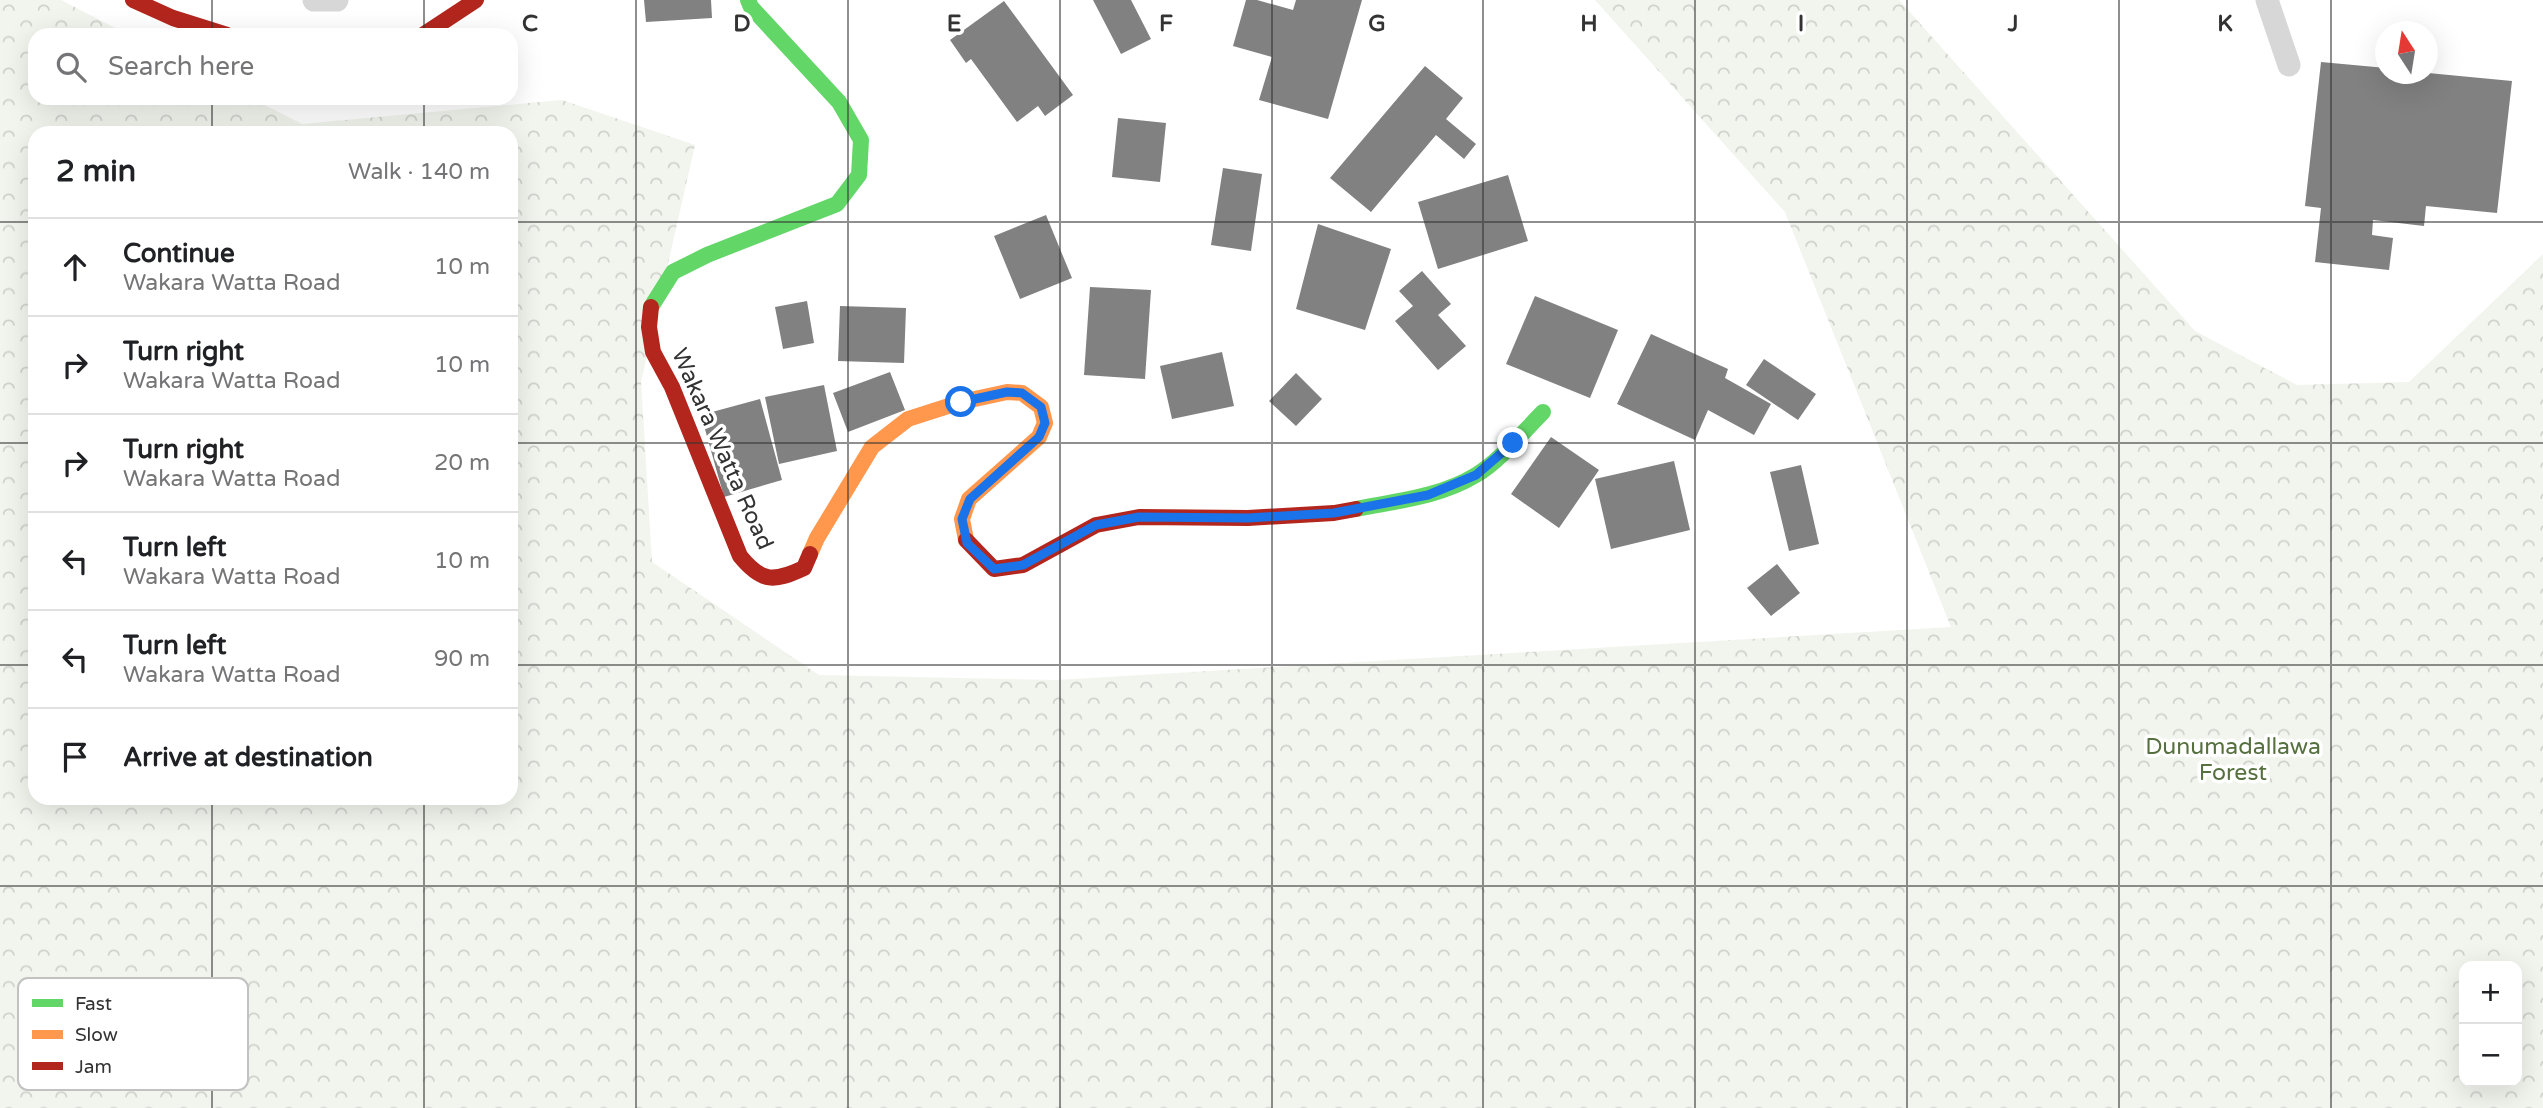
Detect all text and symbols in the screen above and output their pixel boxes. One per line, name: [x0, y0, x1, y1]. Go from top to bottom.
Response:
text: C: [522, 10, 538, 38]
text: D: [733, 10, 751, 38]
text: E: [947, 10, 961, 38]
text: F: [1159, 10, 1173, 38]
text: G: [1368, 10, 1386, 38]
text: H: [1580, 10, 1598, 38]
text: I: [1798, 10, 1804, 38]
text: J: [2007, 10, 2018, 38]
text: K: [2217, 10, 2233, 38]
north arrow: [2375, 21, 2438, 84]
search box: [28, 28, 518, 105]
icon: search: [52, 48, 90, 86]
text: Search here: [108, 51, 254, 82]
text: 2 min: [56, 153, 136, 190]
text: Walk · 140 m: [348, 158, 490, 186]
text: Continue: [123, 238, 235, 269]
icon: ahead: [56, 248, 94, 286]
text: 10 m: [434, 253, 490, 281]
text: Wakara Watta Road: [123, 269, 340, 297]
text: Turn right: [123, 336, 244, 367]
street label: Wakara Watta Road: [665, 344, 779, 554]
icon: right: [56, 346, 94, 384]
text: 10 m: [434, 351, 490, 379]
text: Wakara Watta Road: [123, 367, 340, 395]
route start: [945, 386, 976, 417]
route end: [1497, 427, 1528, 458]
text: Turn right: [123, 434, 244, 465]
icon: right: [56, 444, 94, 482]
text: 20 m: [434, 449, 490, 477]
text: Wakara Watta Road: [123, 465, 340, 493]
text: Turn left: [123, 532, 226, 563]
icon: left: [56, 542, 94, 580]
text: 10 m: [434, 547, 490, 575]
text: Wakara Watta Road: [123, 563, 340, 591]
text: Turn left: [123, 630, 226, 661]
icon: left: [56, 640, 94, 678]
text: 90 m: [434, 645, 490, 673]
text: Wakara Watta Road: [123, 661, 340, 689]
park label: Dunumadallawa Forest: [2145, 733, 2321, 787]
icon: arrive: [56, 738, 94, 776]
text: Arrive at destination: [123, 742, 373, 773]
map controls: [2459, 961, 2522, 1087]
button: +: [2459, 961, 2522, 1024]
legend: [18, 978, 248, 1090]
text: Fast: [75, 993, 112, 1015]
text: Slow: [75, 1024, 118, 1046]
button: −: [2459, 1024, 2522, 1087]
text: Jam: [75, 1056, 112, 1078]

